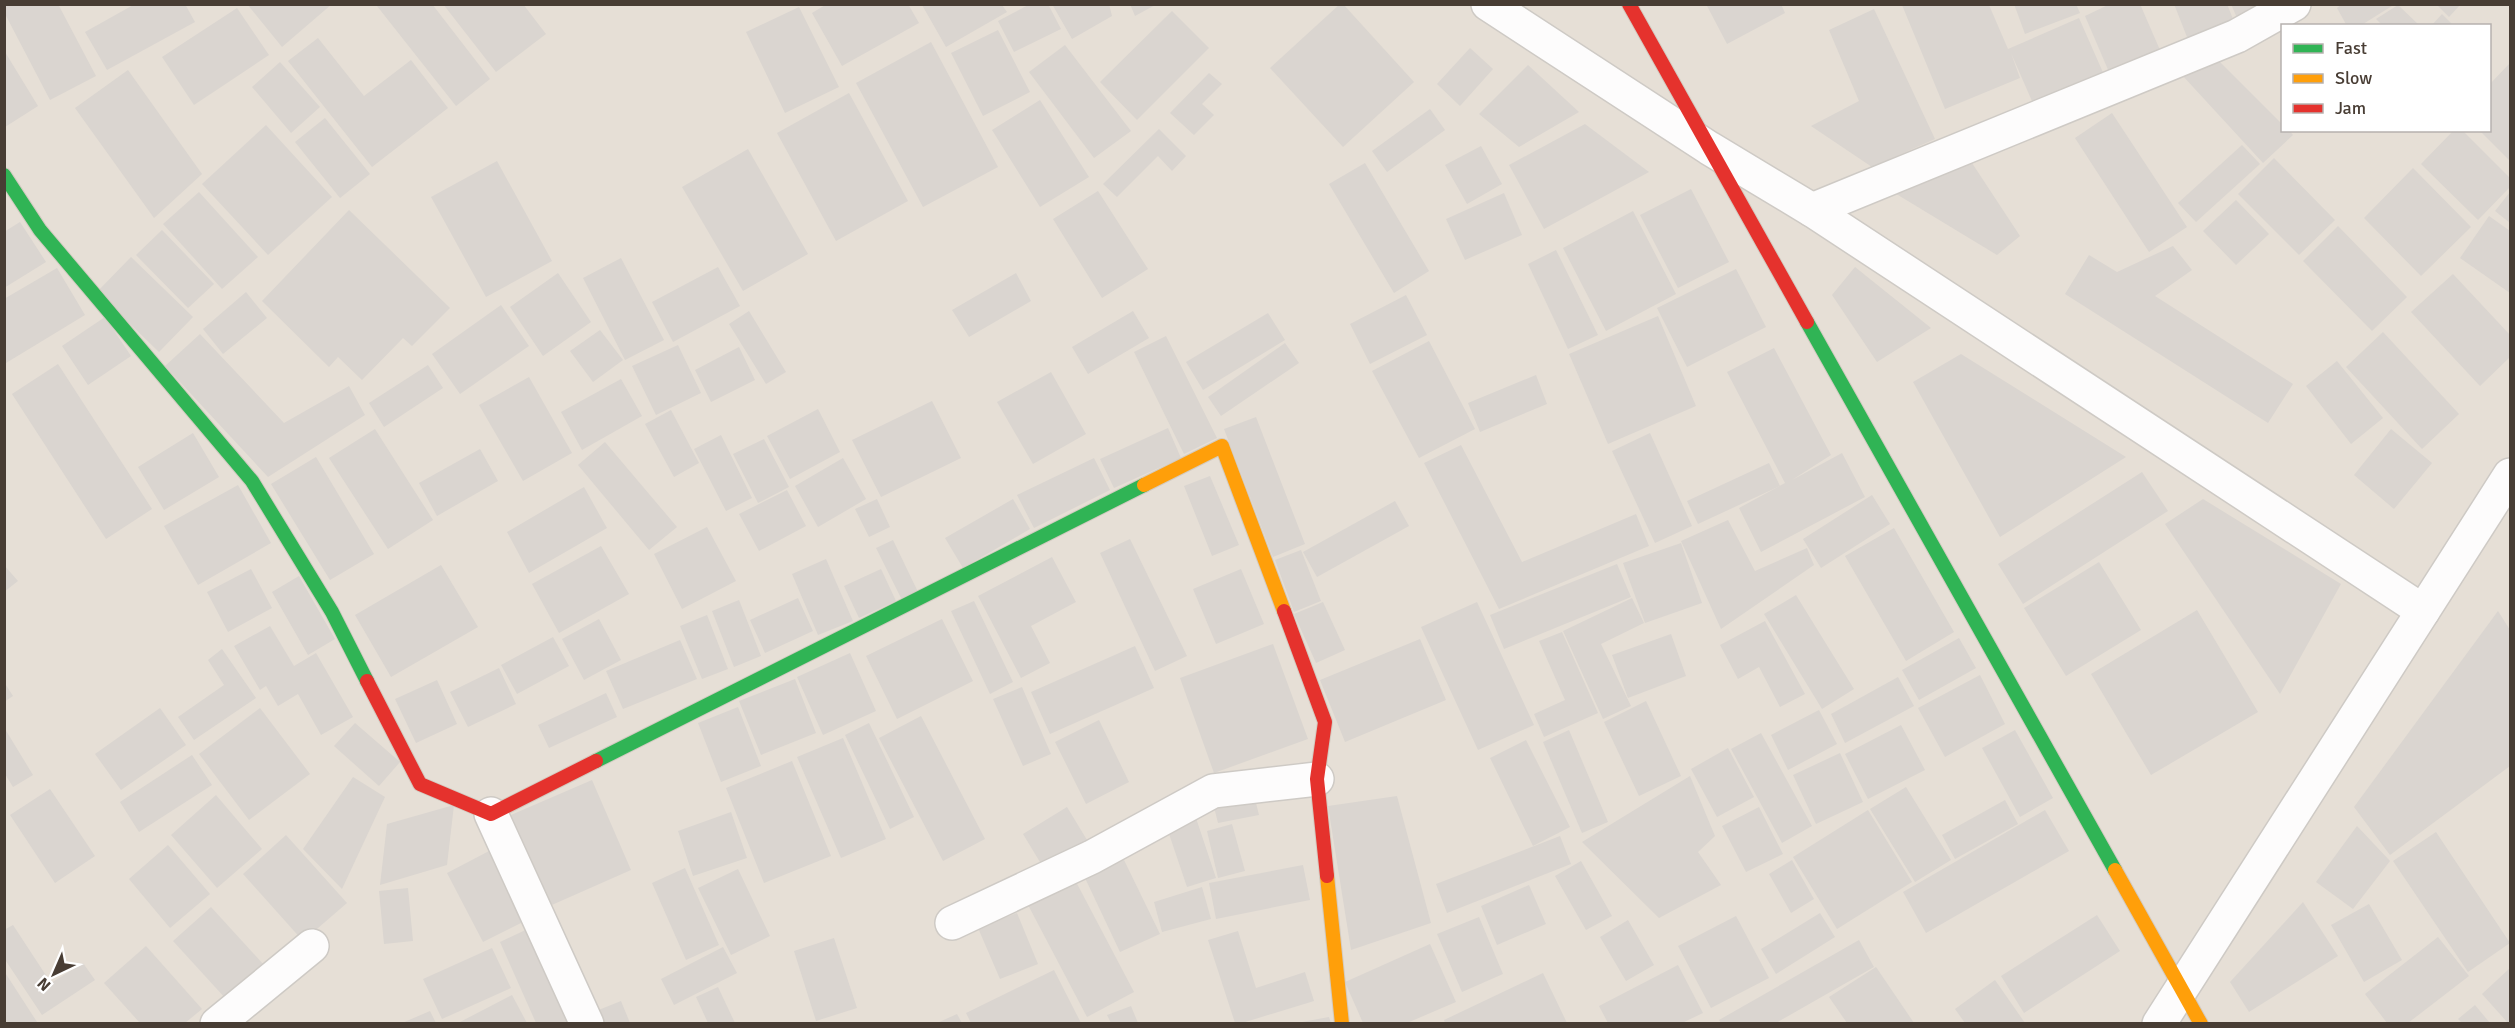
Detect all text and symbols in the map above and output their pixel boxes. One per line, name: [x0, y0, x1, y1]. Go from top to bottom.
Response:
legend: [2281, 24, 2491, 132]
text: Fast: [2335, 37, 2367, 59]
text: Slow: [2335, 67, 2372, 89]
text: Jam: [2335, 97, 2366, 119]
north arrow: [24, 944, 84, 1004]
text: N: [33, 973, 55, 995]

